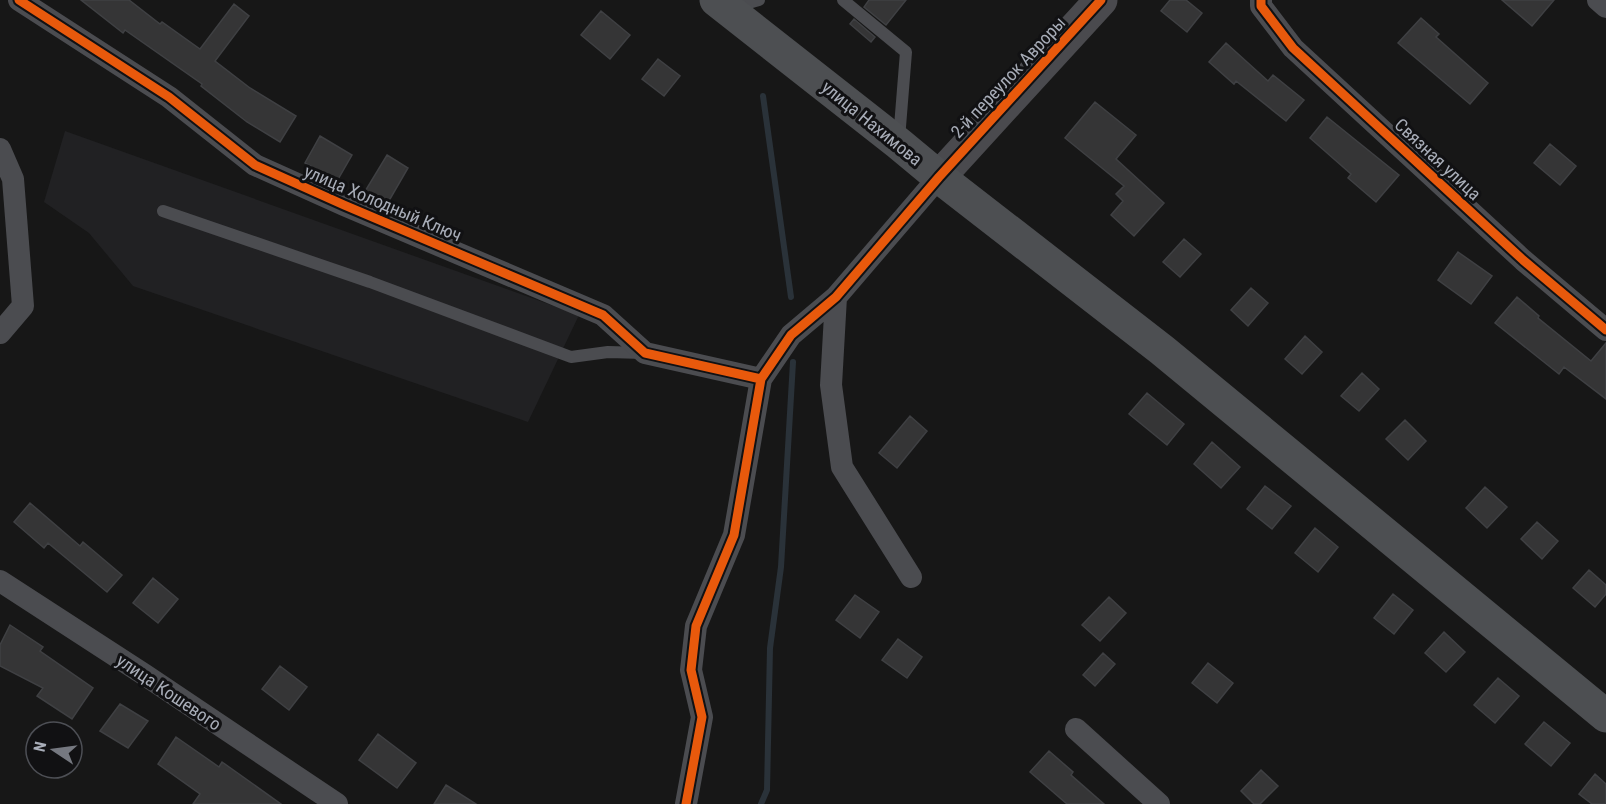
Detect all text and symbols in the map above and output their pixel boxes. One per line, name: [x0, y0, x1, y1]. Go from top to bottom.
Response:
street label: 2-й переулок Авроры: [946, 12, 1070, 142]
street label: улица Нахимова: [818, 76, 926, 170]
street label: Связная улица: [1391, 114, 1485, 204]
street label: улица Холодный Ключ: [301, 160, 465, 246]
street label: улица Кошевого: [113, 649, 225, 735]
north arrow: [24, 720, 84, 780]
text: N: [30, 740, 50, 754]

